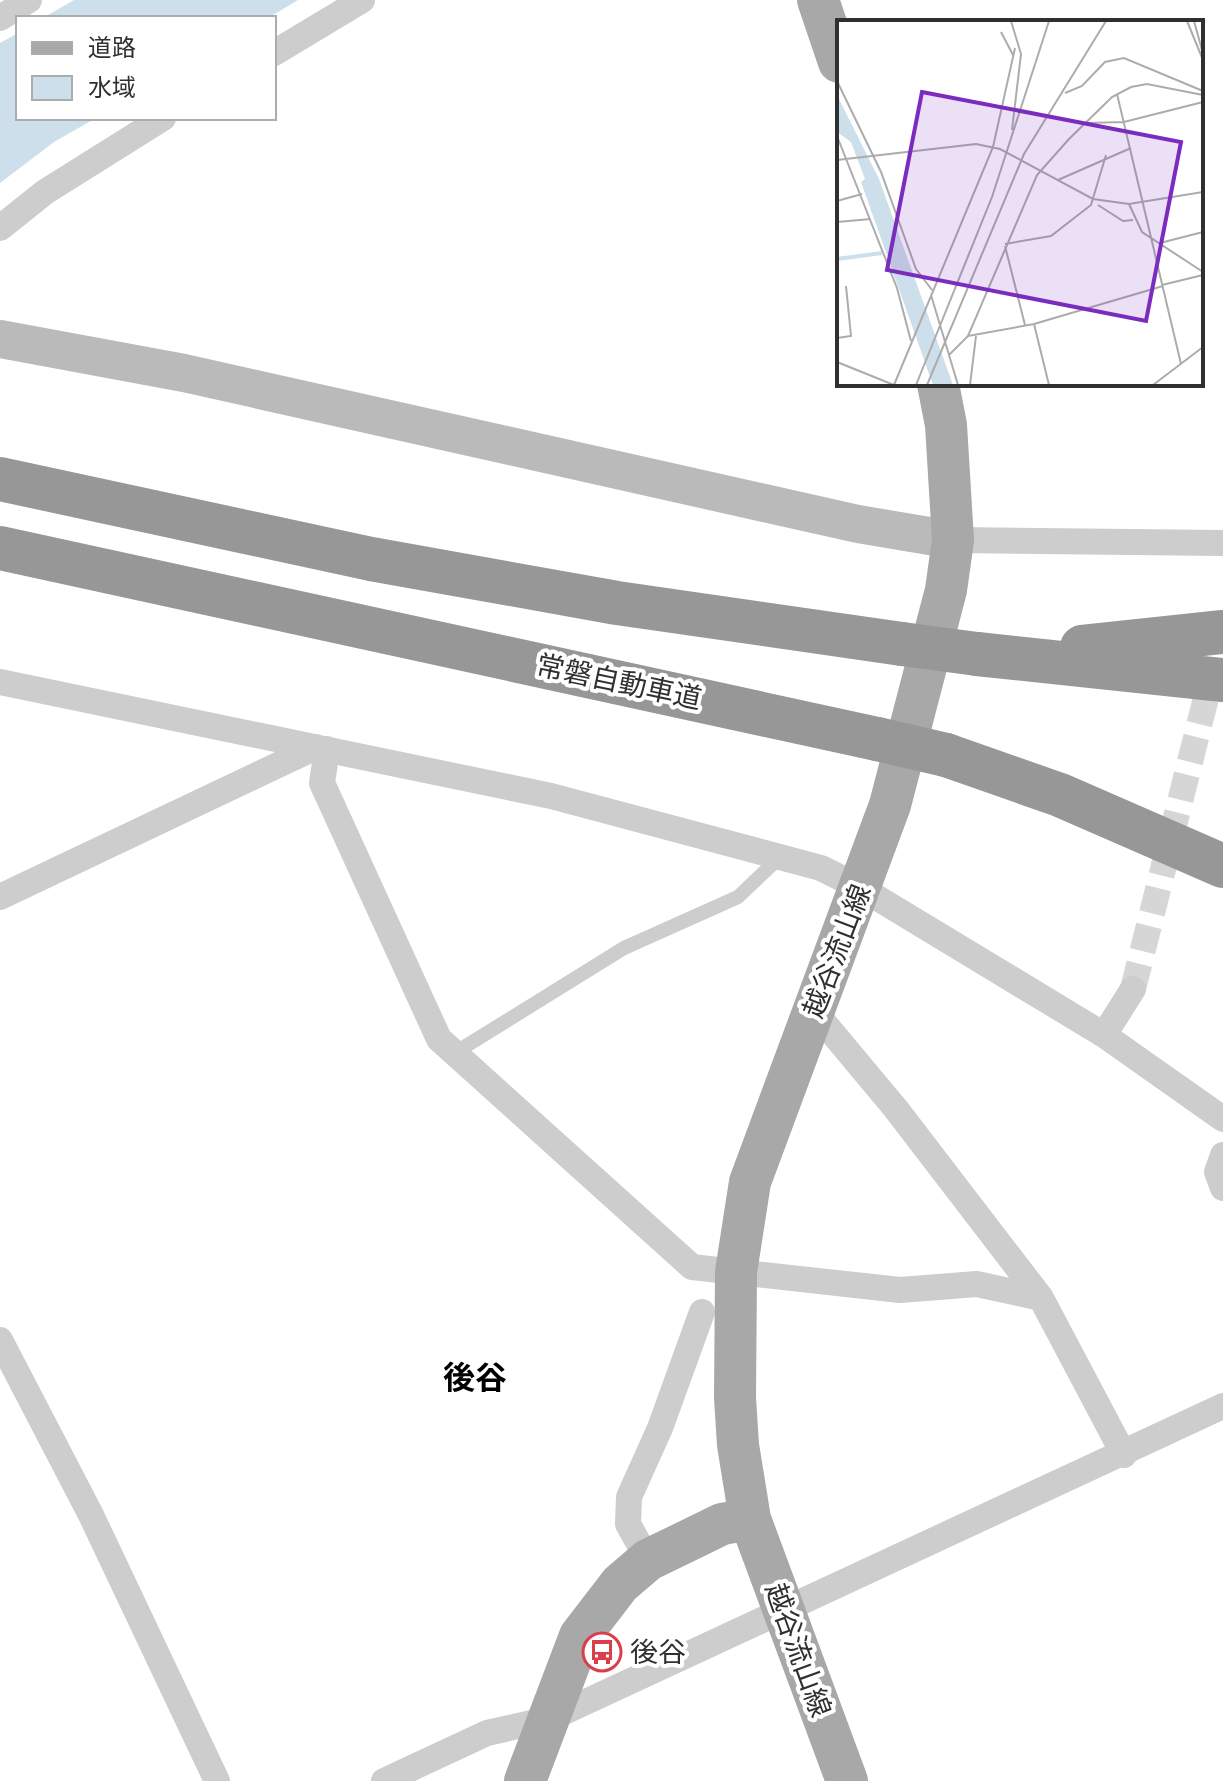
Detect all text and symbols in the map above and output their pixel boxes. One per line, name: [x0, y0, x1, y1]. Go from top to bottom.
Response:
legend: [16, 16, 276, 120]
inset map: [837, 20, 1203, 386]
text: 道路: [88, 34, 136, 62]
text: 水域: [88, 74, 136, 102]
street label: 常磐自動車道: [533, 648, 705, 716]
street label: 越谷流山線: [797, 880, 877, 1022]
district label: 後谷: [443, 1359, 507, 1397]
street label: 越谷流山線: [759, 1579, 837, 1721]
bus stop icon: 後谷: [581, 1631, 623, 1673]
place label: 後谷: [630, 1636, 686, 1669]

